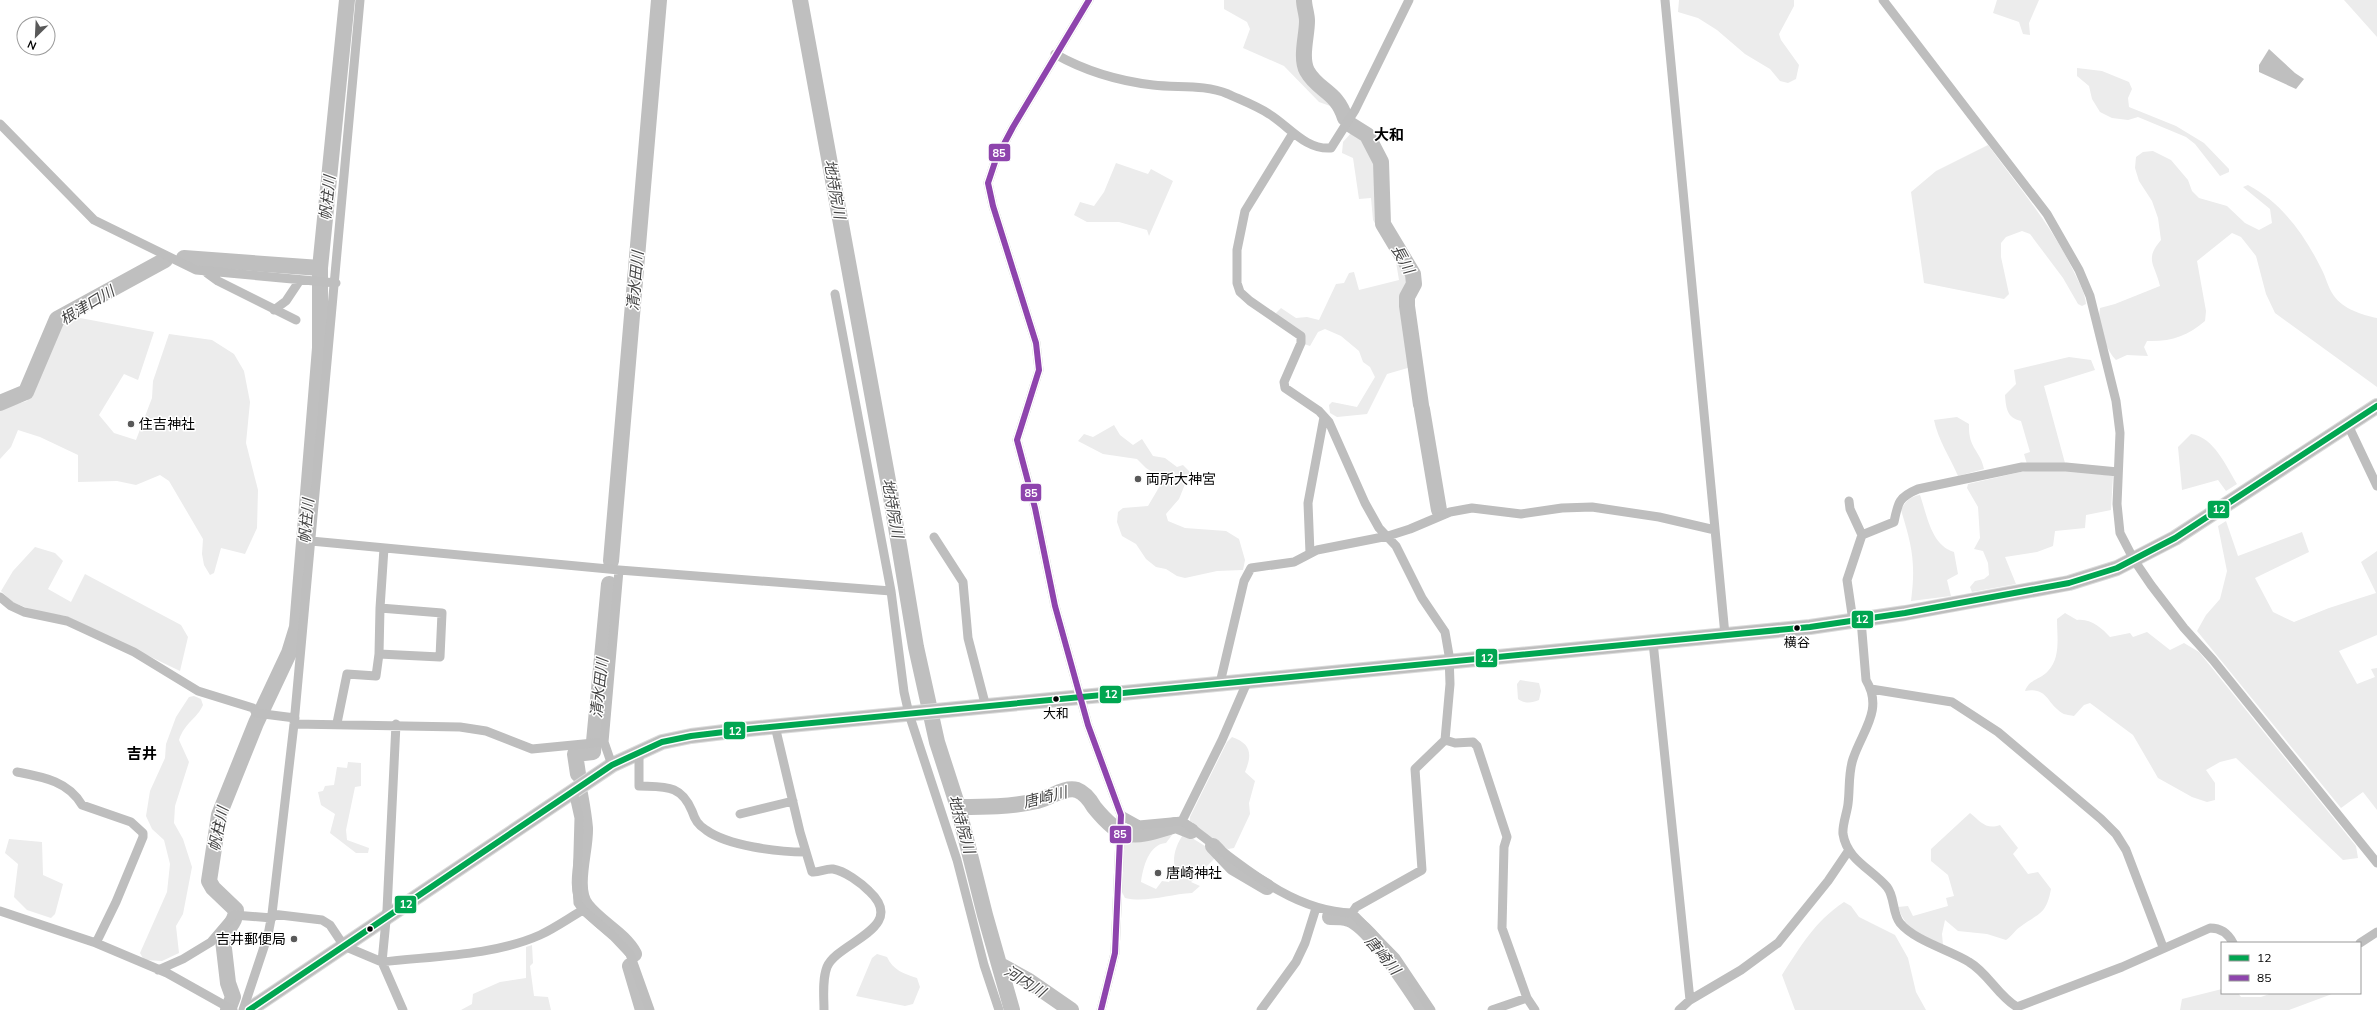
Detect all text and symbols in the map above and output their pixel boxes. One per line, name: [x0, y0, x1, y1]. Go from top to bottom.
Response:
north arrow: [16, 16, 56, 56]
text: N: [25, 37, 39, 53]
district label: 大和: [1374, 125, 1404, 144]
line badge: 85: [988, 143, 1011, 162]
text: 85: [992, 146, 1006, 160]
water label: 地持院川: [820, 158, 850, 222]
water label: 帆柱川: [315, 173, 339, 221]
water label: 長川: [1387, 241, 1420, 278]
water label: 清水田川: [623, 248, 647, 312]
water label: 根津口川: [56, 280, 119, 329]
place label: 住吉神社: [139, 415, 195, 433]
marker: 住吉神社: [126, 419, 136, 429]
place label: 両所大神宮: [1146, 470, 1216, 488]
marker: 両所大神宮: [1133, 474, 1143, 484]
water label: 地持院川: [878, 477, 908, 541]
line badge: 85: [1020, 483, 1042, 502]
text: 85: [1024, 486, 1038, 500]
water label: 帆柱川: [295, 496, 318, 544]
line badge: 12: [2207, 500, 2230, 519]
text: 12: [2212, 502, 2226, 516]
line badge: 12: [1851, 610, 1874, 629]
text: 12: [1855, 612, 1869, 626]
marker: 横谷: [1792, 623, 1802, 633]
place label: 横谷: [1784, 634, 1810, 650]
line badge: 12: [1475, 648, 1498, 668]
text: 12: [1480, 651, 1494, 665]
water label: 清水田川: [586, 655, 612, 719]
line badge: 12: [1099, 685, 1122, 704]
text: 12: [1104, 687, 1118, 701]
marker: 大和: [1051, 694, 1061, 704]
place label: 大和: [1043, 705, 1069, 721]
line badge: 12: [723, 721, 746, 740]
text: 12: [728, 724, 742, 738]
district label: 吉井: [127, 744, 157, 763]
water label: 唐崎川: [1021, 782, 1071, 812]
water label: 地持院川: [945, 793, 980, 857]
water label: 帆柱川: [204, 803, 232, 853]
line badge: 85: [1109, 825, 1132, 844]
text: 85: [1113, 827, 1127, 841]
place label: 唐崎神社: [1166, 864, 1222, 882]
marker: 唐崎神社: [1153, 868, 1163, 878]
line badge: 12: [394, 895, 417, 914]
text: 12: [399, 897, 413, 911]
unlabelled marker: [365, 924, 375, 934]
place label: 吉井郵便局: [216, 930, 286, 948]
water label: 唐崎川: [1361, 932, 1406, 980]
marker: 吉井郵便局: [289, 934, 299, 944]
legend: [2221, 942, 2361, 994]
text: 12: [2257, 950, 2271, 965]
water label: 河内川: [1001, 961, 1051, 1002]
text: 85: [2257, 970, 2271, 985]

